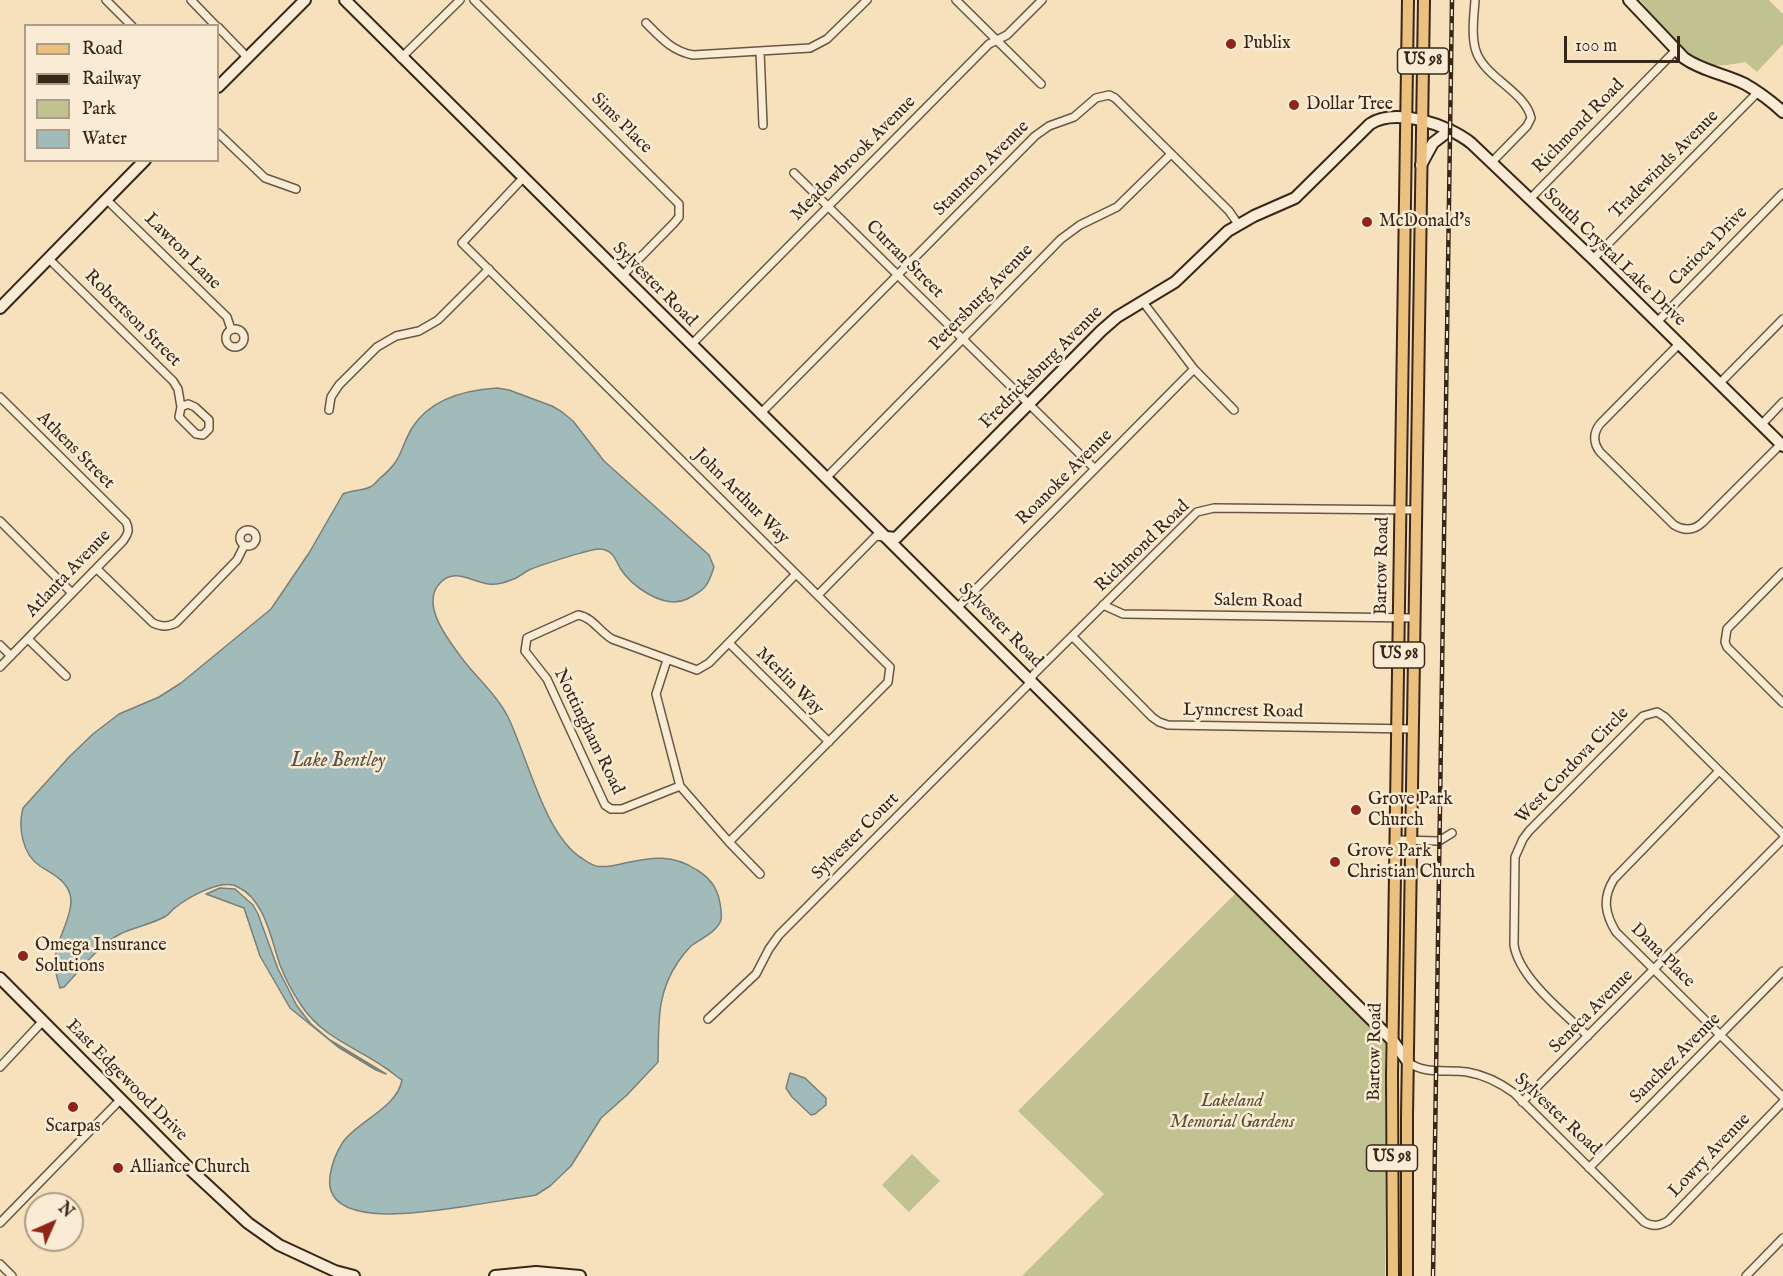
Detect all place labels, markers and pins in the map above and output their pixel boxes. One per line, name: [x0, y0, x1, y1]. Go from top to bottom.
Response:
place label: Publix: [1243, 33, 1291, 55]
marker: Publix: [1224, 37, 1238, 51]
place label: Dollar Tree: [1306, 94, 1393, 116]
marker: Dollar Tree: [1287, 98, 1301, 112]
place label: McDonald's: [1379, 211, 1471, 233]
marker: McDonald's: [1360, 215, 1374, 229]
place label: Grove Park Church: [1368, 789, 1453, 832]
marker: Grove Park Church: [1349, 803, 1363, 817]
place label: Grove Park Christian Church: [1347, 841, 1475, 884]
marker: Grove Park Christian Church: [1328, 855, 1342, 869]
place label: Omega Insurance Solutions: [35, 935, 166, 978]
marker: Omega Insurance Solutions: [16, 949, 30, 963]
marker: Scarpas: [66, 1100, 80, 1114]
place label: Scarpas: [45, 1116, 101, 1138]
place label: Alliance Church: [130, 1157, 250, 1179]
marker: Alliance Church: [111, 1161, 125, 1175]

